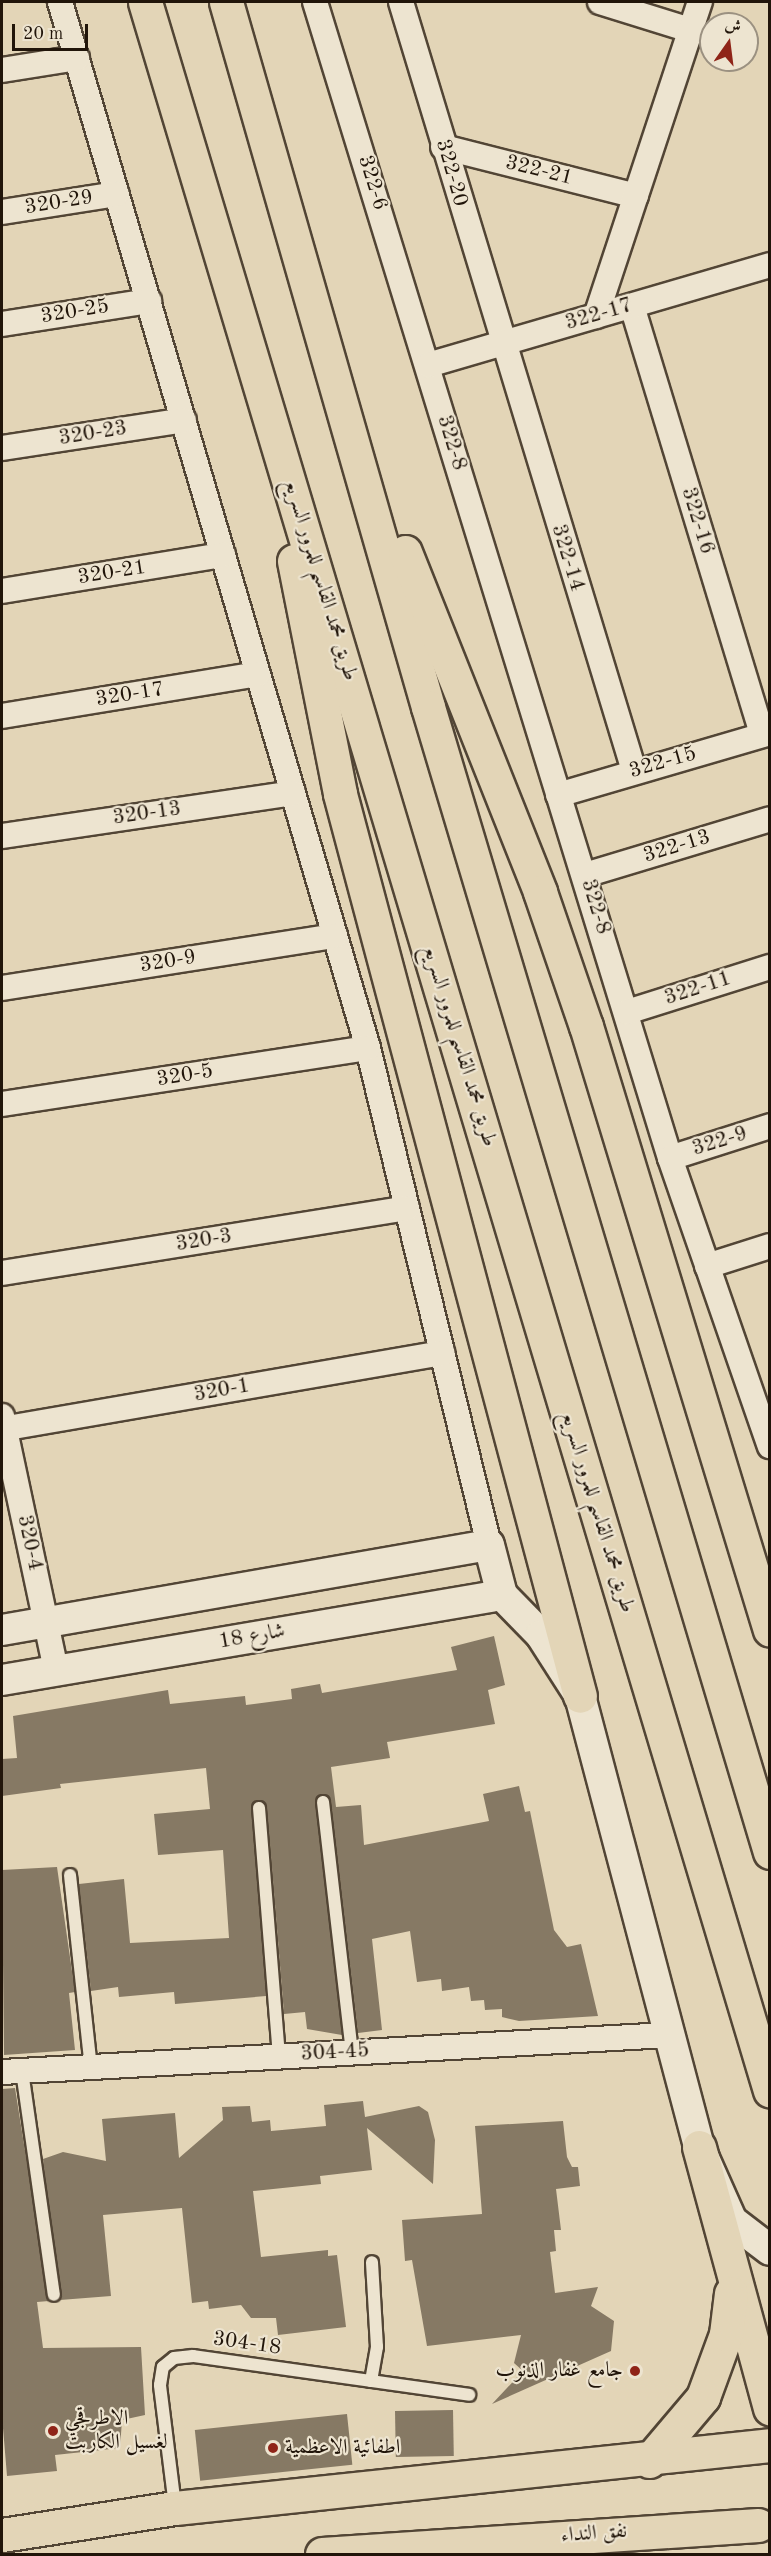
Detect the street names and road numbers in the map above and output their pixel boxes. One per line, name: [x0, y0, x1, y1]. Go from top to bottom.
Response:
street label: 322-20: [429, 137, 473, 209]
street label: 322-21: [503, 150, 575, 192]
street label: 322-6: [352, 152, 392, 214]
street label: 320-29: [23, 185, 95, 221]
street label: 322-17: [563, 293, 635, 337]
street label: 320-25: [39, 294, 111, 330]
street label: 322-8: [431, 412, 471, 474]
street label: 320-23: [57, 416, 129, 452]
street label: طريق محمد القاسم للمرور السريع: [277, 476, 363, 684]
street label: 322-16: [675, 484, 719, 558]
street label: 322-14: [545, 521, 589, 595]
street label: 320-21: [76, 555, 148, 591]
street label: 320-17: [94, 677, 166, 713]
street label: 322-15: [627, 741, 699, 785]
street label: 320-13: [111, 797, 183, 831]
street label: 322-13: [640, 825, 714, 869]
street label: 322-8: [575, 876, 615, 938]
street label: طريق محمد القاسم للمرور السريع: [416, 942, 502, 1150]
street label: 320-9: [138, 945, 198, 979]
street label: 322-11: [661, 966, 735, 1012]
street label: 320-5: [155, 1059, 215, 1093]
street label: 322-9: [689, 1122, 751, 1162]
street label: 320-3: [174, 1224, 234, 1258]
street label: 320-1: [192, 1374, 252, 1408]
street label: طريق محمد القاسم للمرور السريع: [554, 1408, 640, 1616]
street label: 320-4: [11, 1513, 47, 1573]
street label: شارع 18: [217, 1619, 287, 1655]
street label: 304-45: [300, 2039, 370, 2067]
street label: 304-18: [211, 2327, 283, 2361]
street label: نفق النداء: [560, 2519, 628, 2549]

